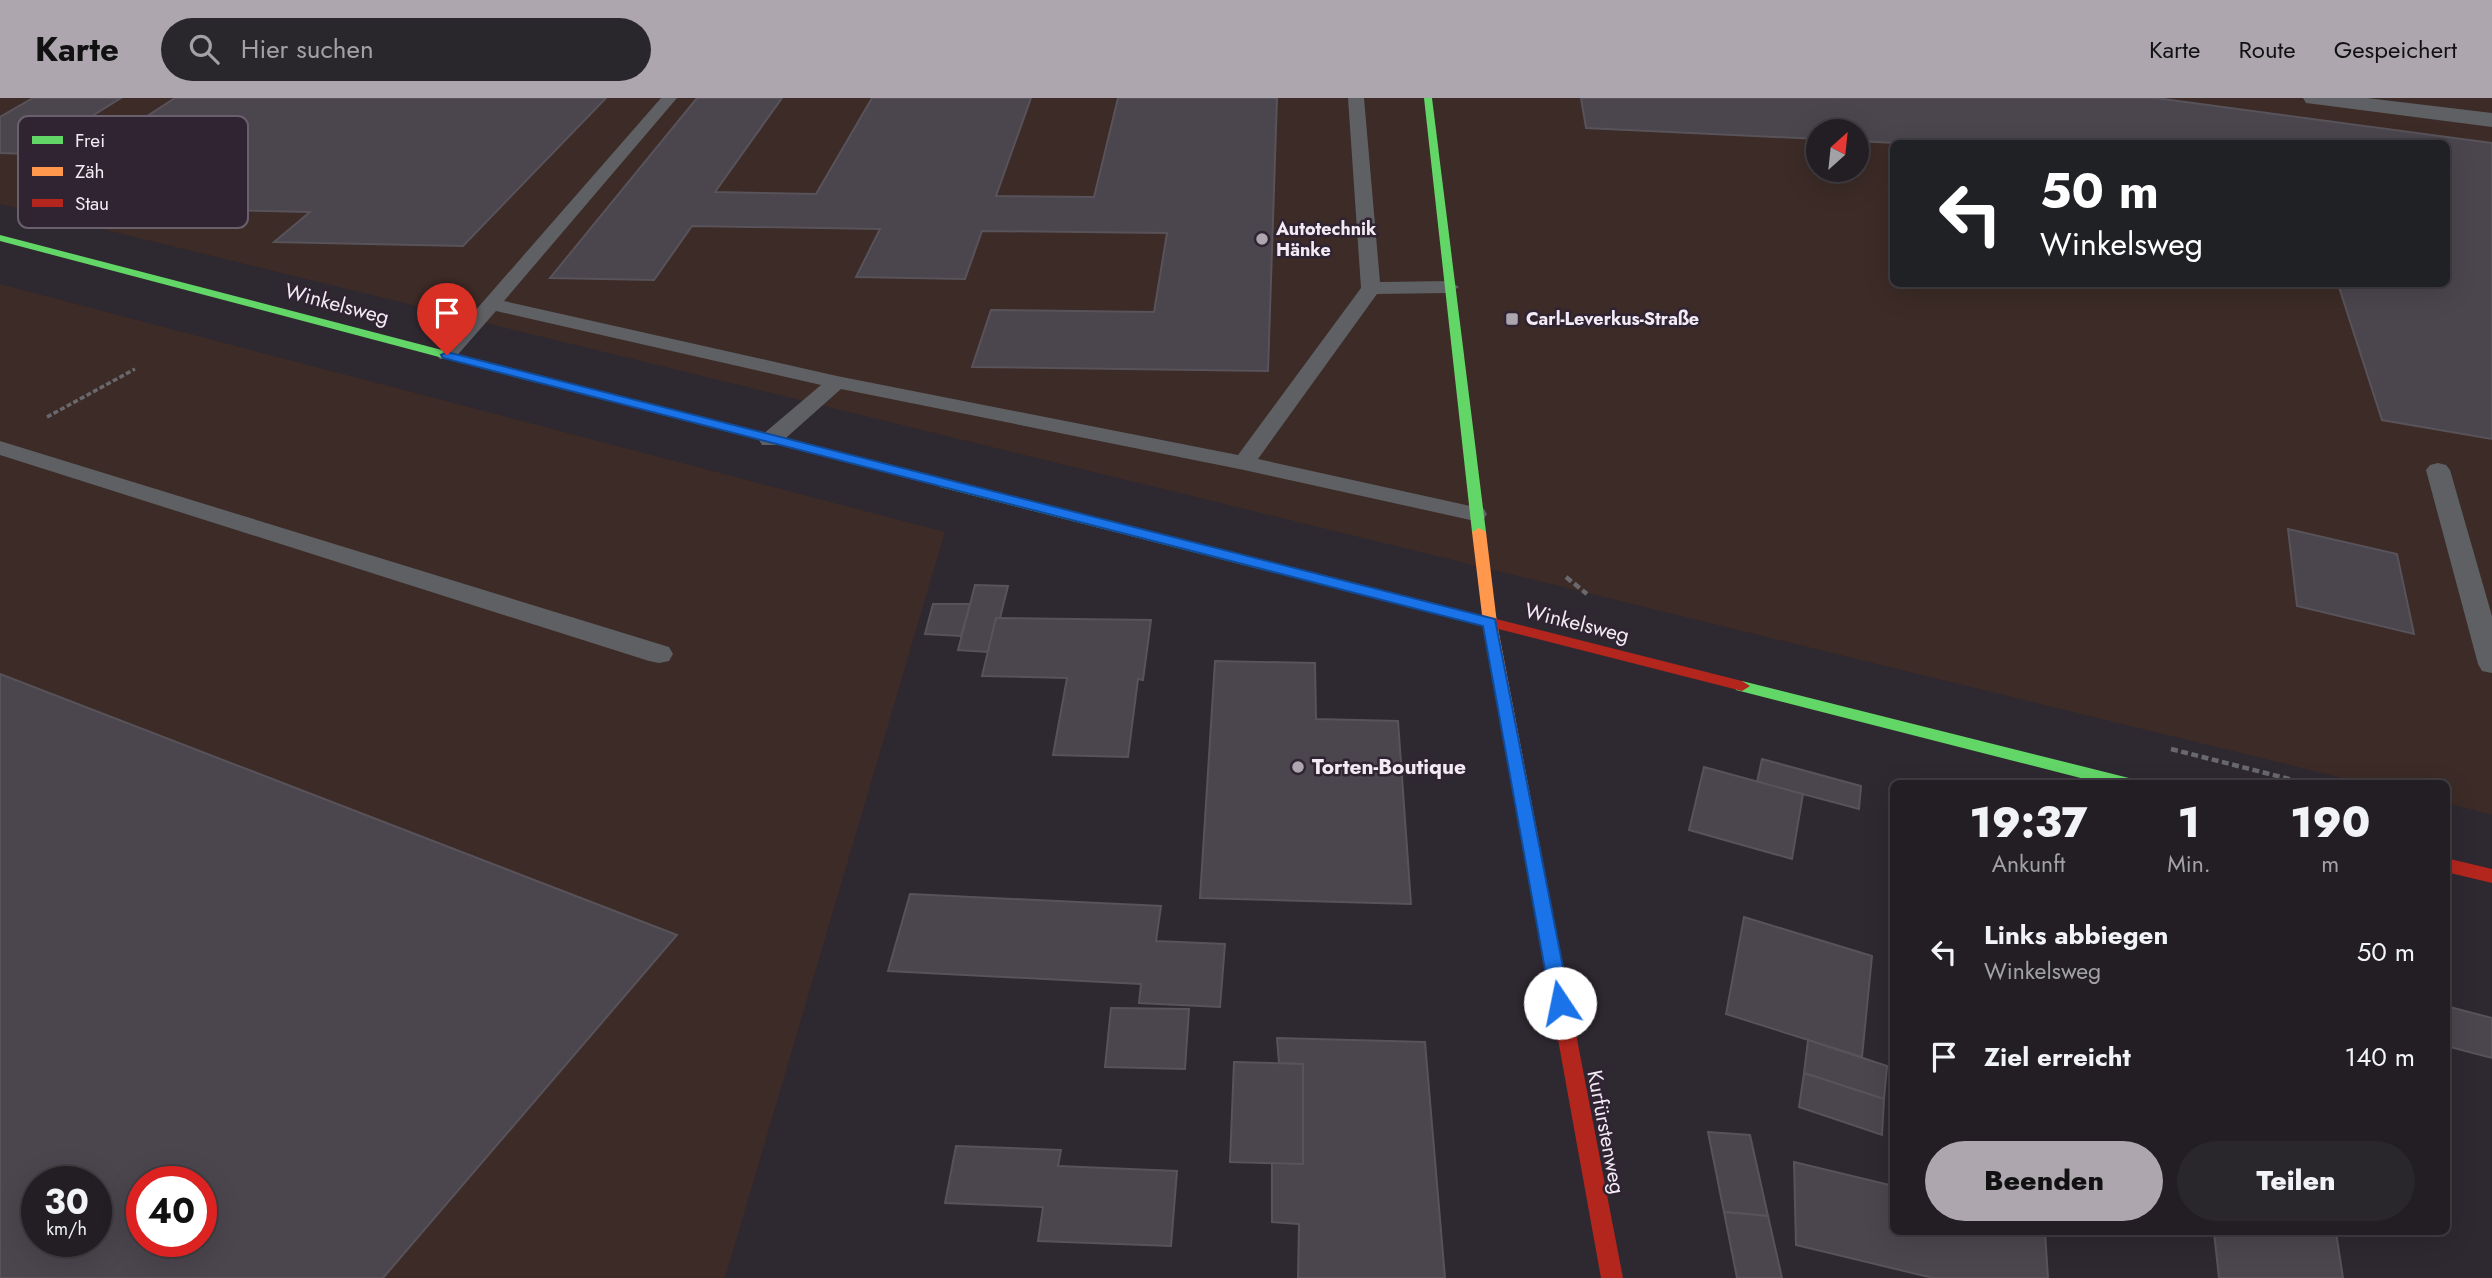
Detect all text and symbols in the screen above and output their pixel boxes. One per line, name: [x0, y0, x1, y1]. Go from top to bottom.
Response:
search box: [161, 18, 651, 81]
text: Karte: [35, 26, 119, 73]
icon: search: [185, 30, 223, 68]
text: Hier suchen: [241, 30, 374, 68]
text: Karte: [2149, 32, 2200, 67]
text: Route: [2238, 32, 2296, 67]
text: Gespeichert: [2334, 32, 2457, 67]
legend: [18, 116, 248, 228]
north arrow: [1806, 119, 1869, 182]
map controls: [1806, 119, 1869, 182]
text: Frei: [75, 127, 105, 154]
text: 50 m: [2040, 156, 2159, 226]
text: Zäh: [75, 158, 105, 185]
icon: left: [1925, 168, 2016, 259]
text: Stau: [75, 190, 109, 217]
place label: Autotechnik Hänke: [1275, 216, 1377, 263]
text: Winkelsweg: [2040, 221, 2203, 267]
marker: Autotechnik Hänke: [1254, 231, 1270, 247]
street label: Winkelsweg: [281, 276, 393, 332]
pin: [417, 283, 477, 355]
icon: arrive: [428, 294, 466, 332]
place label: Carl-Leverkus-Straße: [1526, 306, 1699, 332]
marker: Carl-Leverkus-Straße: [1504, 311, 1520, 327]
street label: Winkelsweg: [1521, 596, 1633, 650]
place label: Torten-Boutique: [1312, 752, 1466, 782]
marker: Torten-Boutique: [1290, 759, 1306, 775]
text: 19:37: [1970, 792, 2088, 853]
text: 1: [2178, 792, 2200, 853]
text: 190: [2290, 792, 2370, 853]
text: Ankunft: [1992, 847, 2065, 881]
text: Min.: [2167, 847, 2211, 881]
text: m: [2321, 847, 2339, 881]
text: Links abbiegen: [1984, 916, 2168, 954]
icon: left: [1925, 933, 1963, 971]
text: 50 m: [2357, 933, 2415, 971]
text: Winkelsweg: [1984, 954, 2101, 988]
position arrow: [1523, 966, 1597, 1040]
icon: arrive: [1925, 1038, 1963, 1076]
text: Ziel erreicht: [1984, 1038, 2131, 1076]
text: 140 m: [2344, 1038, 2415, 1076]
street label: Kurfürstenweg: [1579, 1067, 1633, 1197]
button: Beenden: [1925, 1141, 2163, 1221]
button: Teilen: [2177, 1141, 2415, 1221]
speed limit sign: 40: [126, 1166, 217, 1257]
text: 30: [44, 1177, 89, 1227]
text: km/h: [46, 1216, 87, 1242]

